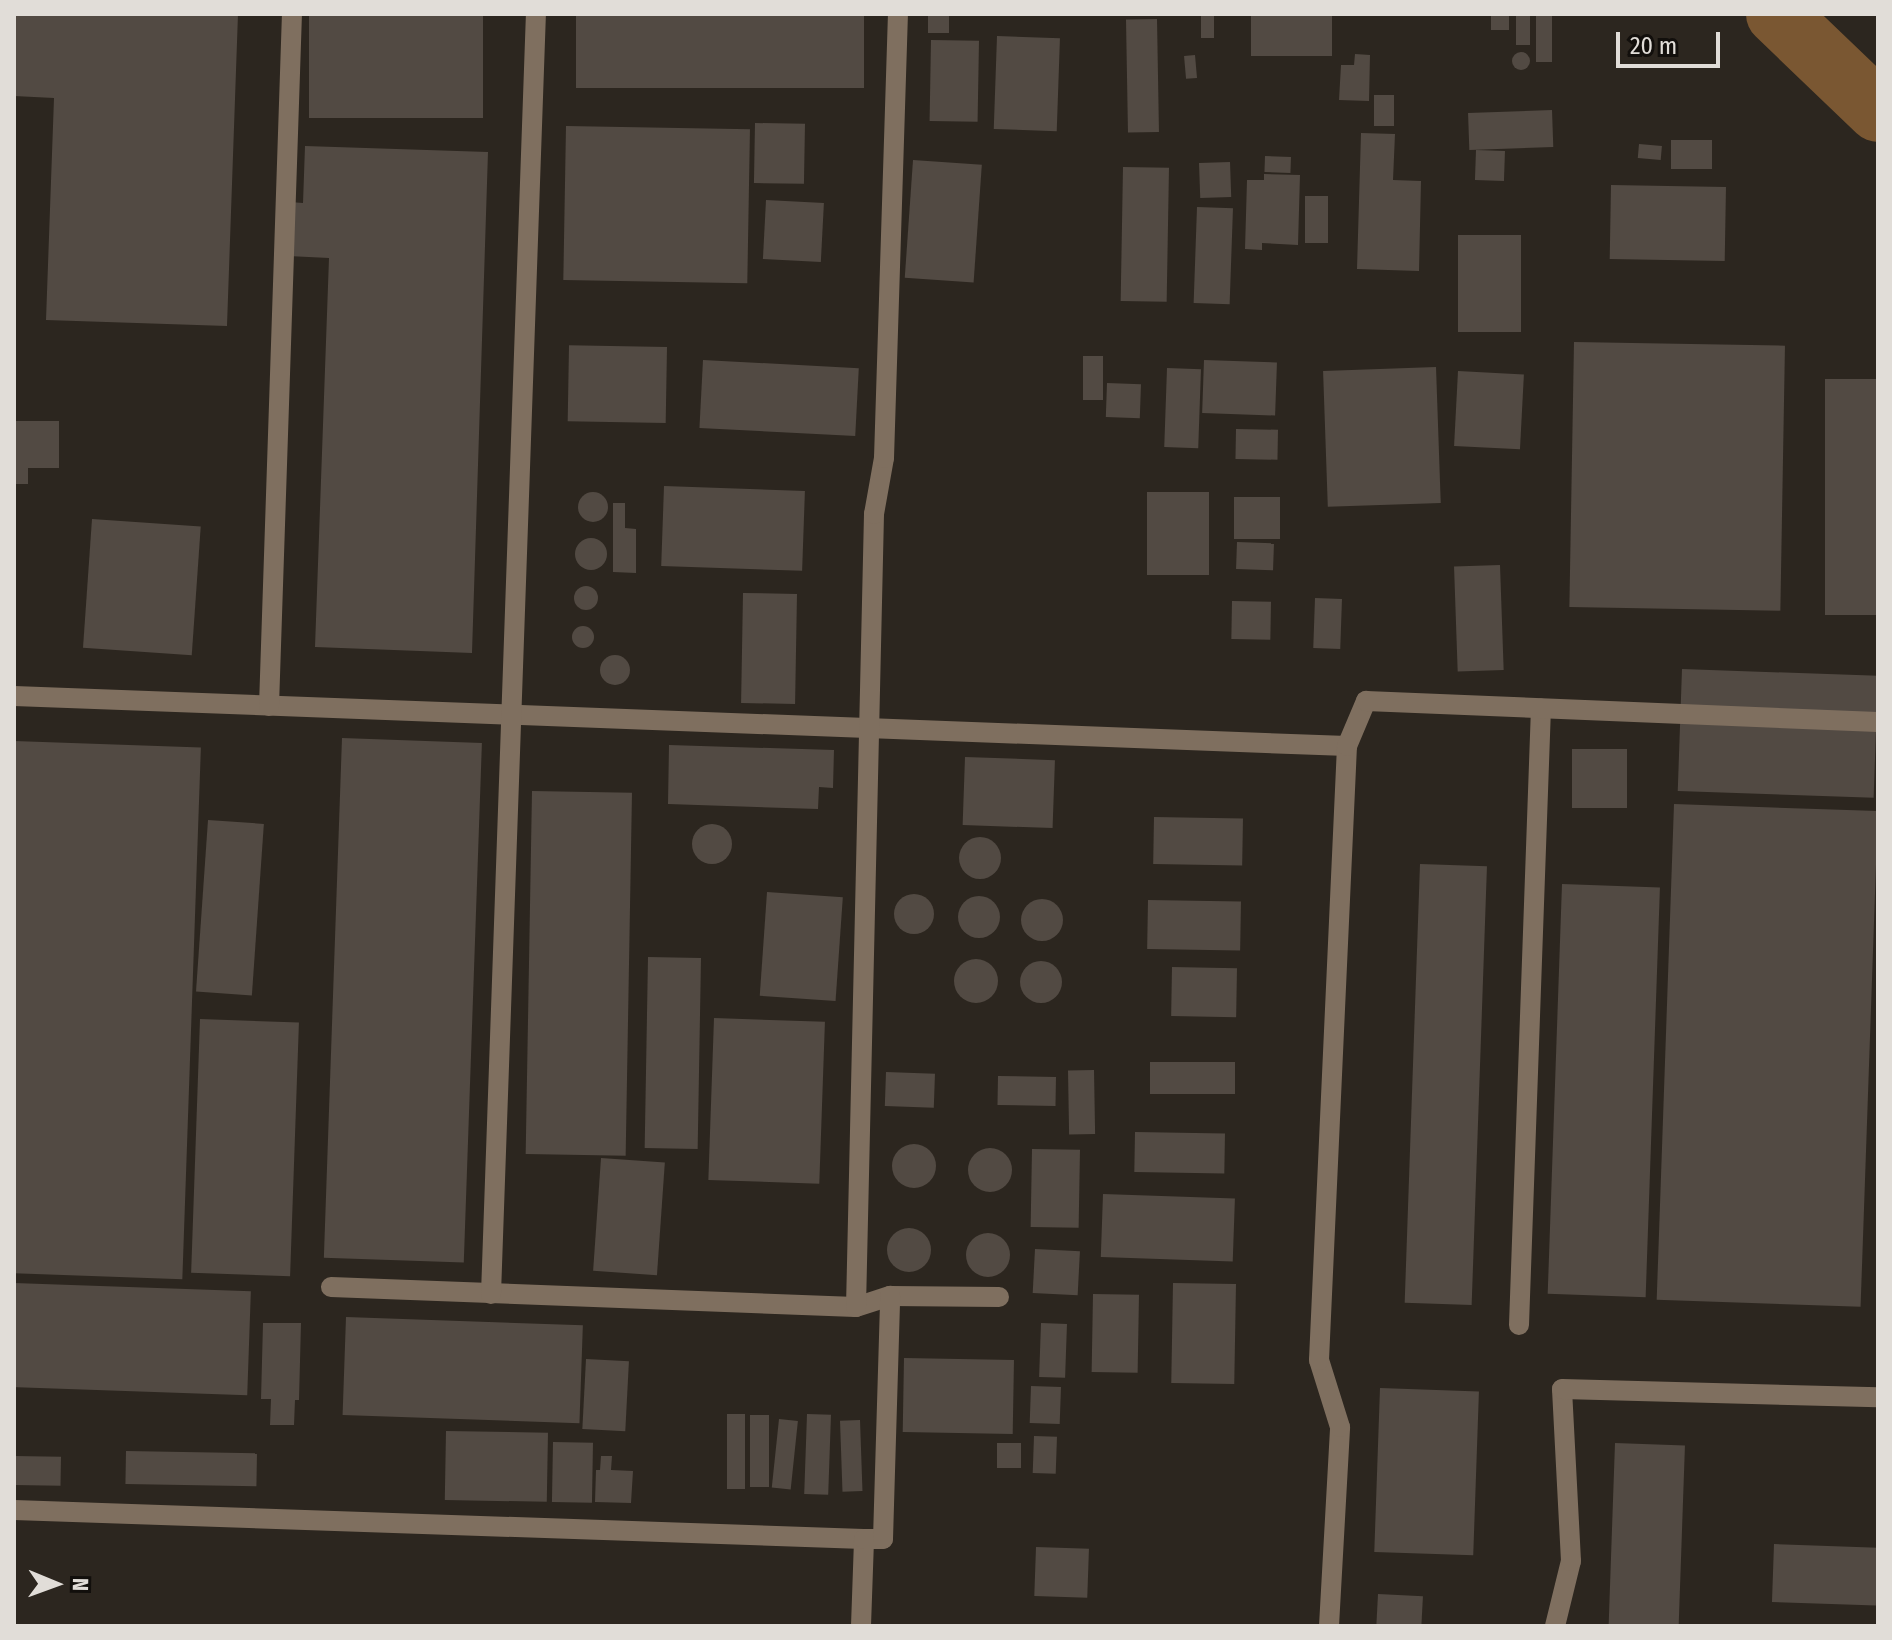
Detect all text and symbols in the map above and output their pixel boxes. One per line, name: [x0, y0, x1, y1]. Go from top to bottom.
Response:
scale bar: [1620, 16, 1724, 66]
text: 20 m: [1630, 32, 1677, 60]
north arrow: [16, 1544, 96, 1624]
text: N: [67, 1578, 94, 1591]

